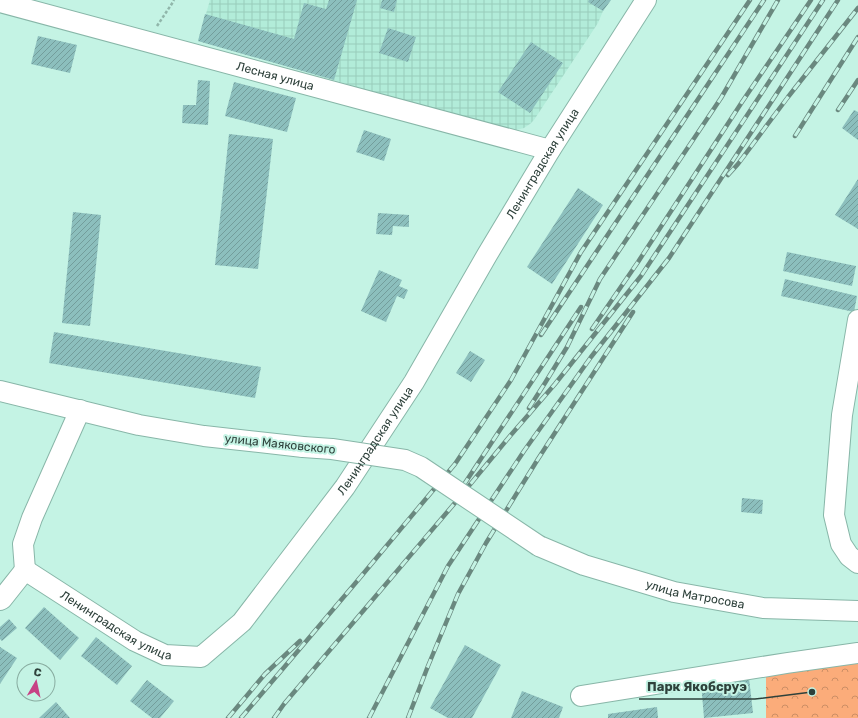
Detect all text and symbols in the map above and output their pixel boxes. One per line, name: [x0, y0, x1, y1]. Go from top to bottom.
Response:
street label: Лесная улица: [235, 59, 316, 93]
street label: Ленинградская улица: [503, 106, 582, 221]
street label: Ленинградская улица: [334, 384, 416, 498]
street label: улица Маяковского: [224, 431, 336, 457]
street label: улица Матросова: [644, 577, 746, 612]
street label: Ленинградская улица: [58, 588, 172, 662]
north arrow: [16, 662, 56, 702]
text: С: [33, 666, 43, 680]
callout: Парк Якобсруэ: [639, 674, 755, 699]
text: Парк Якобсруэ: [647, 679, 747, 694]

